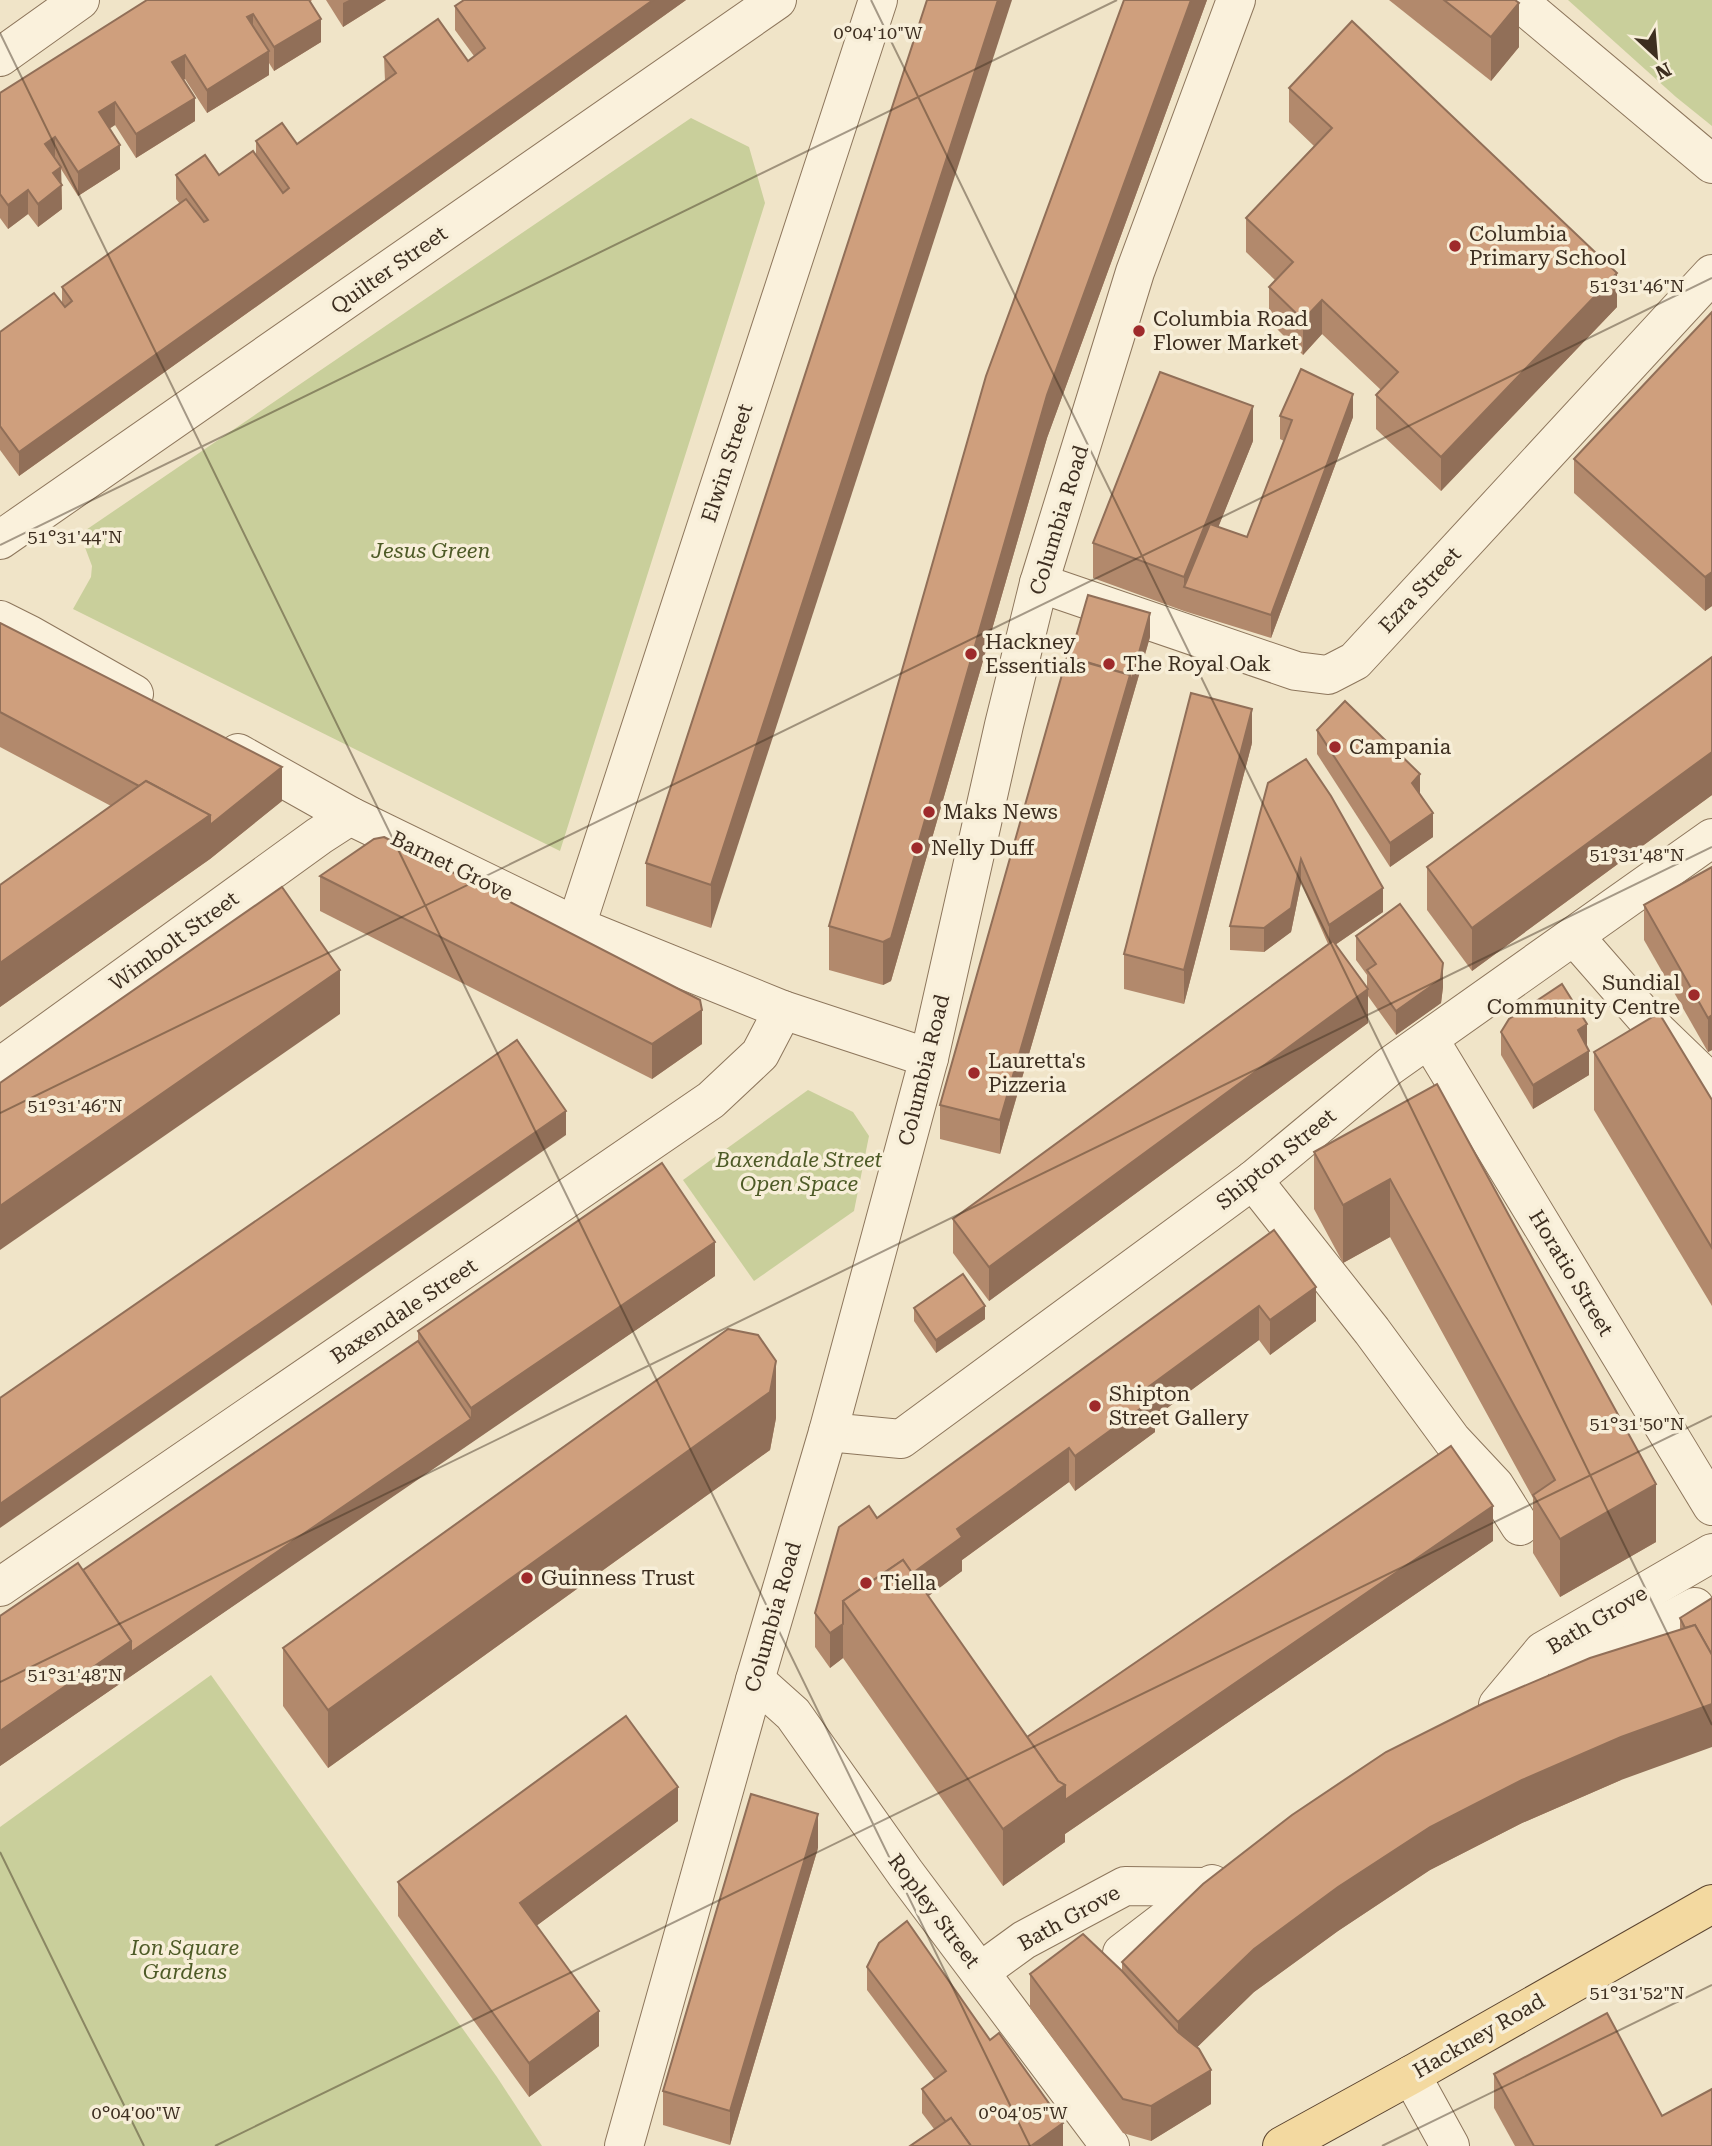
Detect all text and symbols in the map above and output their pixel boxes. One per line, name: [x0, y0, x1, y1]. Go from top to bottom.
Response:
north arrow: [1621, 21, 1691, 91]
text: 0°04'10"W: [834, 22, 923, 43]
text: N: [1651, 57, 1675, 85]
street label: Quilter Street: [326, 221, 452, 319]
place label: Columbia Primary School: [1469, 222, 1627, 270]
marker: Columbia Primary School: [1447, 238, 1463, 254]
text: 51°31'46"N: [1590, 275, 1684, 296]
place label: Columbia Road Flower Market: [1153, 307, 1309, 355]
marker: Columbia Road Flower Market: [1131, 323, 1147, 339]
street label: Elwin Street: [697, 401, 757, 525]
street label: Columbia Road: [1025, 442, 1093, 598]
text: 51°31'44"N: [28, 526, 122, 547]
park label: Jesus Green: [371, 539, 490, 563]
street label: Ezra Street: [1374, 542, 1466, 638]
place label: Hackney Essentials: [985, 630, 1086, 678]
marker: Hackney Essentials: [963, 646, 979, 662]
place label: The Royal Oak: [1123, 652, 1271, 676]
marker: The Royal Oak: [1101, 656, 1117, 672]
place label: Campania: [1349, 735, 1452, 759]
marker: Campania: [1327, 739, 1343, 755]
place label: Maks News: [943, 800, 1058, 824]
marker: Maks News: [921, 804, 937, 820]
street label: Barnet Grove: [387, 826, 517, 906]
place label: Nelly Duff: [931, 836, 1035, 860]
marker: Nelly Duff: [909, 840, 925, 856]
text: 51°31'48"N: [1590, 844, 1684, 865]
street label: Wimbolt Street: [105, 886, 243, 996]
place label: Sundial Community Centre: [1487, 971, 1681, 1019]
marker: Sundial Community Centre: [1686, 987, 1702, 1003]
street label: Columbia Road: [894, 991, 955, 1148]
place label: Lauretta's Pizzeria: [988, 1049, 1085, 1097]
marker: Lauretta's Pizzeria: [966, 1065, 982, 1081]
text: 51°31'46"N: [28, 1095, 122, 1116]
street label: Shipton Street: [1211, 1103, 1341, 1214]
park label: Baxendale Street Open Space: [715, 1148, 883, 1196]
street label: Horatio Street: [1524, 1206, 1618, 1340]
street label: Baxendale Street: [326, 1253, 482, 1369]
place label: Shipton Street Gallery: [1109, 1382, 1249, 1430]
marker: Shipton Street Gallery: [1087, 1398, 1103, 1414]
text: 51°31'50"N: [1590, 1413, 1684, 1434]
street label: Columbia Road: [740, 1539, 806, 1695]
place label: Guinness Trust: [541, 1566, 695, 1590]
marker: Guinness Trust: [519, 1570, 535, 1586]
place label: Tiella: [880, 1571, 937, 1595]
marker: Tiella: [858, 1575, 874, 1591]
street label: Bath Grove: [1543, 1581, 1651, 1659]
text: 51°31'48"N: [28, 1664, 122, 1685]
street label: Ropley Street: [883, 1849, 985, 1973]
street label: Bath Grove: [1014, 1880, 1124, 1956]
park label: Ion Square Gardens: [130, 1936, 239, 1984]
text: 51°31'52"N: [1590, 1982, 1684, 2003]
street label: Hackney Road: [1409, 1988, 1549, 2083]
text: 0°04'00"W: [92, 2102, 181, 2123]
text: 0°04'05"W: [979, 2102, 1068, 2123]

